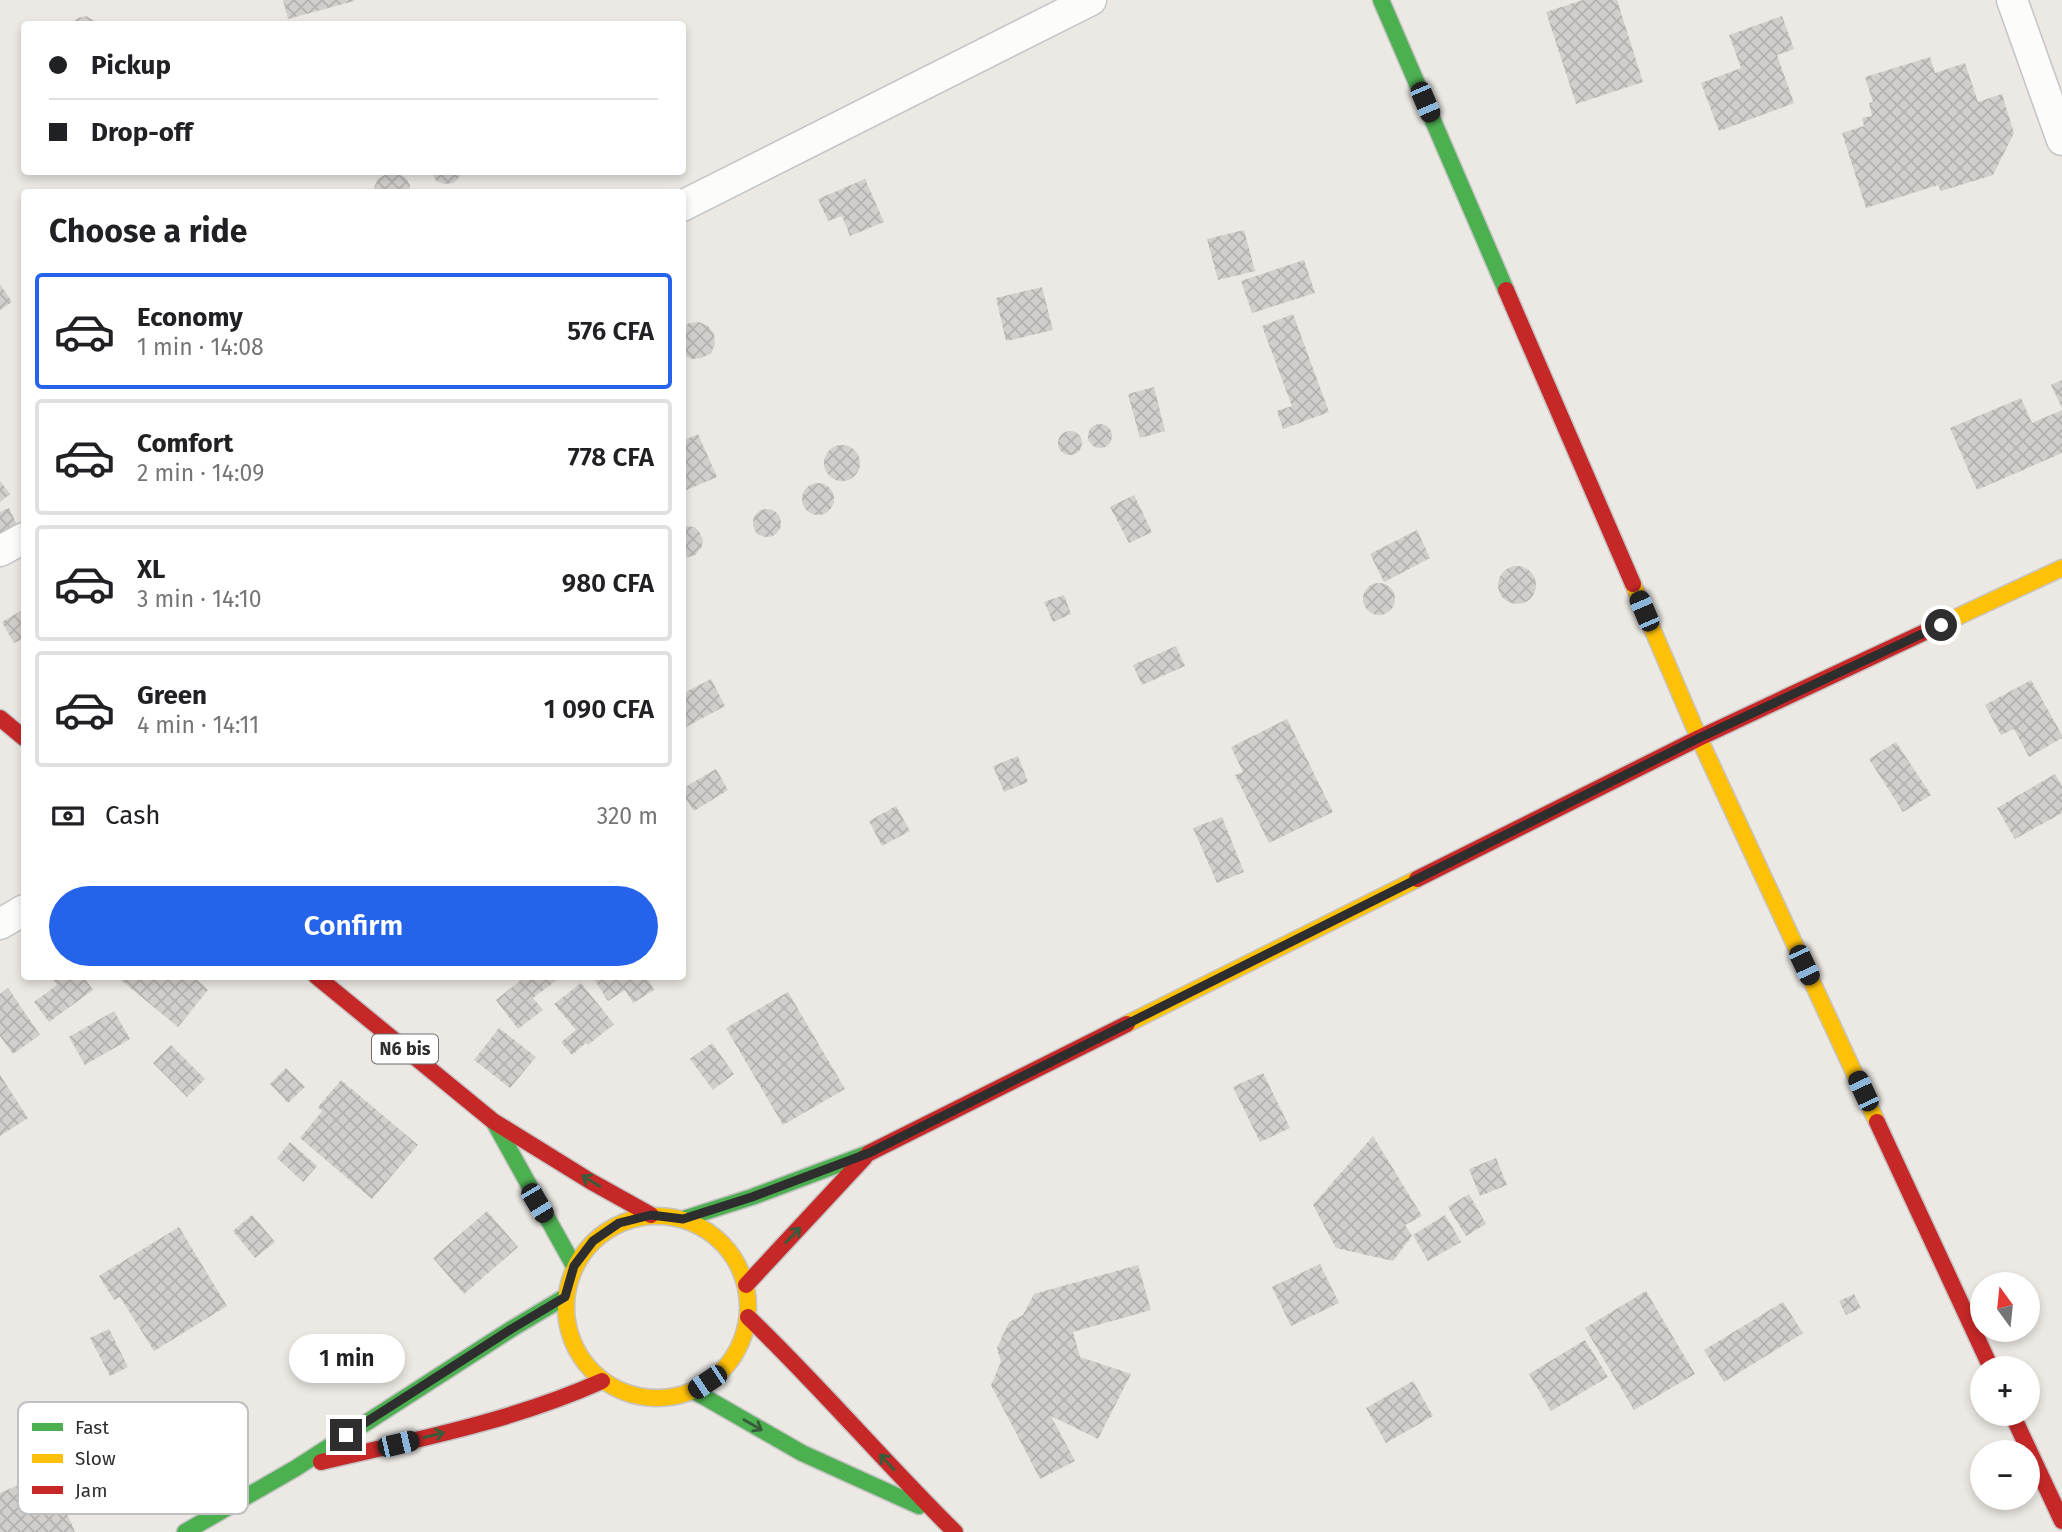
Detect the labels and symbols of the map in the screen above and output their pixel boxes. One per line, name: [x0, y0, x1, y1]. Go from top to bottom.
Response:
car: [1408, 79, 1443, 125]
car: [1627, 588, 1662, 634]
route start: [1925, 609, 1957, 641]
car: [1786, 942, 1823, 988]
road number: N6 bis: [372, 1034, 438, 1064]
car: [1845, 1068, 1882, 1114]
one-way arrow: [582, 1174, 602, 1188]
car: [518, 1180, 557, 1226]
one-way arrow: [785, 1227, 802, 1244]
north arrow: [1970, 1272, 2040, 1342]
callout: 1 min: [288, 1334, 404, 1382]
car: [684, 1362, 731, 1402]
legend: [18, 1402, 248, 1514]
text: Fast: [75, 1416, 109, 1439]
route end: [330, 1419, 362, 1451]
one-way arrow: [742, 1419, 763, 1432]
one-way arrow: [422, 1428, 444, 1441]
car: [376, 1429, 421, 1459]
text: Slow: [75, 1447, 116, 1470]
one-way arrow: [879, 1454, 896, 1471]
text: Jam: [75, 1479, 107, 1502]

